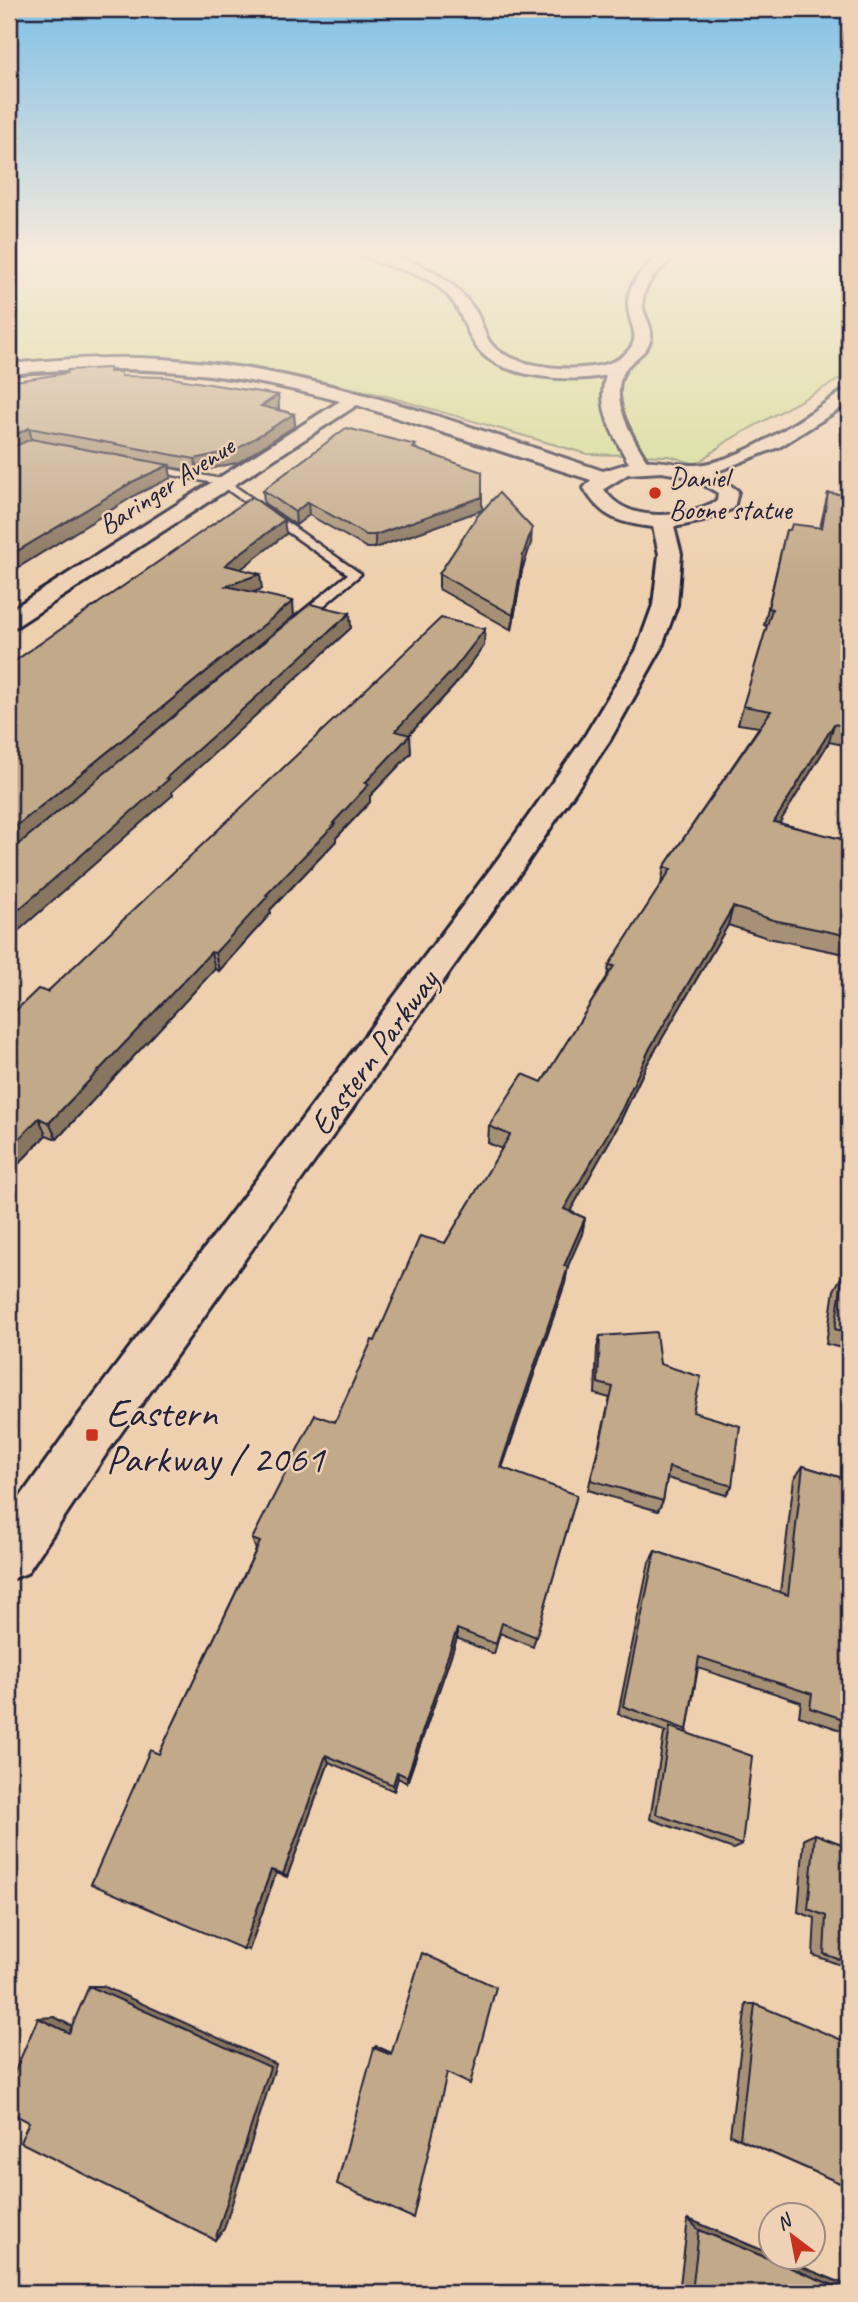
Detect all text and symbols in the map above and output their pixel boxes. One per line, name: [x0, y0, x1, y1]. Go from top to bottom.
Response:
street label: Baringer Avenue: [92, 427, 242, 542]
place label: Daniel Boone statue: [669, 460, 793, 527]
marker: Daniel Boone statue: [647, 485, 663, 501]
street label: Eastern Parkway: [300, 960, 449, 1143]
place label: Eastern Parkway / 2061: [106, 1388, 326, 1484]
marker: Eastern Parkway / 2061: [84, 1427, 100, 1443]
north arrow: [756, 2200, 826, 2270]
text: N: [772, 2207, 798, 2236]

